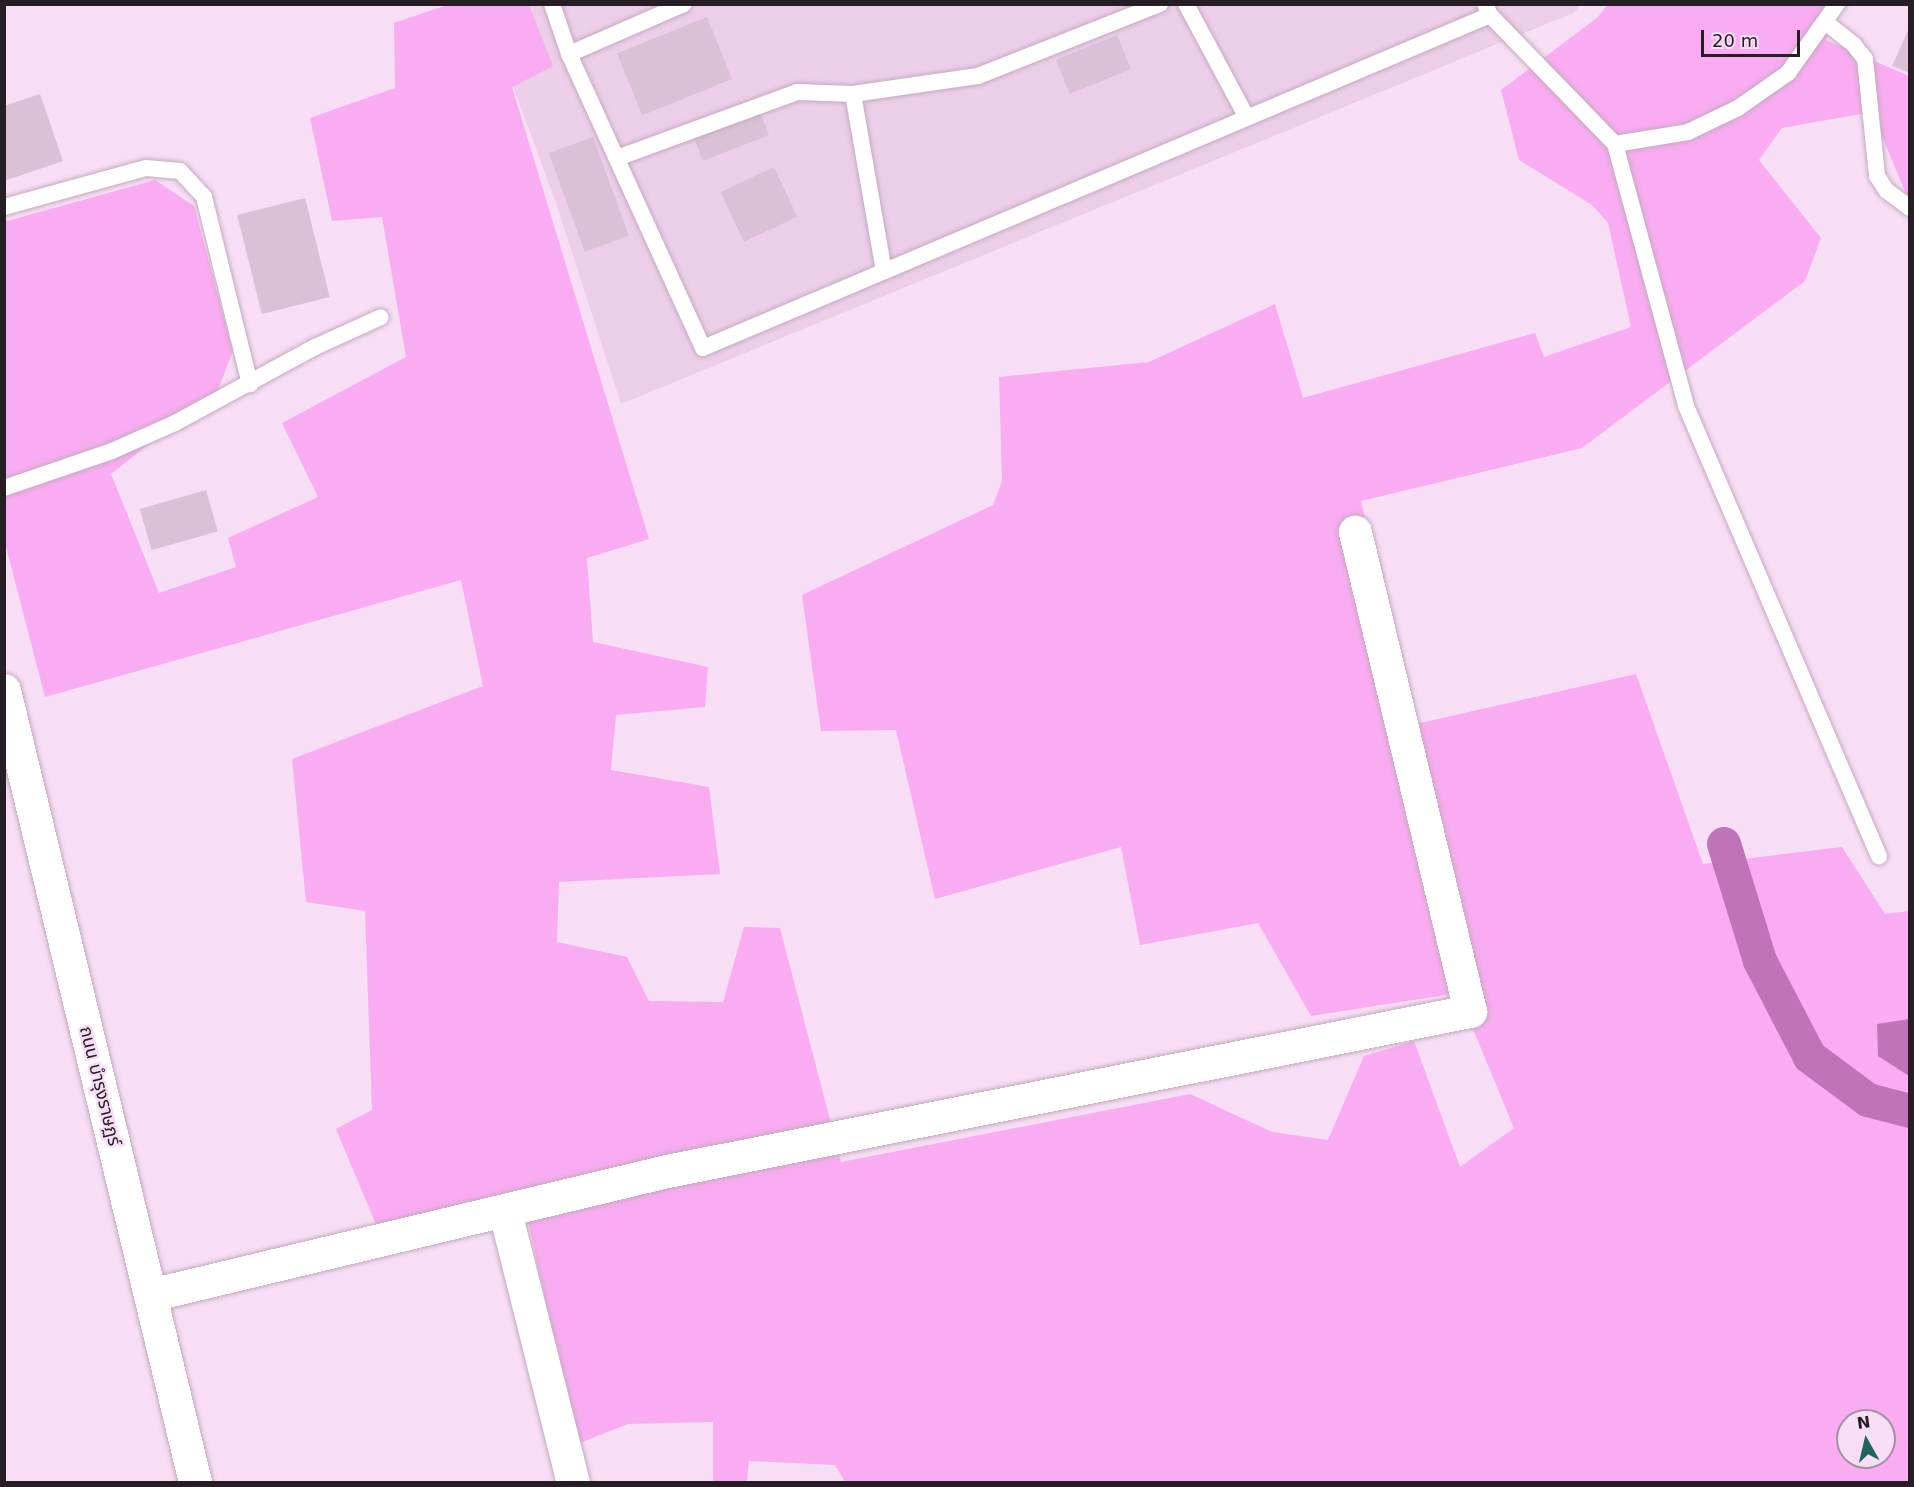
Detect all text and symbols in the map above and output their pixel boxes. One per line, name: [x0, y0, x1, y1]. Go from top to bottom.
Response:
scale bar: [1704, 18, 1803, 56]
text: 20 m: [1712, 30, 1758, 51]
street label: ถนน บำรุงราษฏร์: [75, 1024, 125, 1148]
north arrow: [1836, 1409, 1896, 1469]
text: N: [1856, 1412, 1872, 1433]

